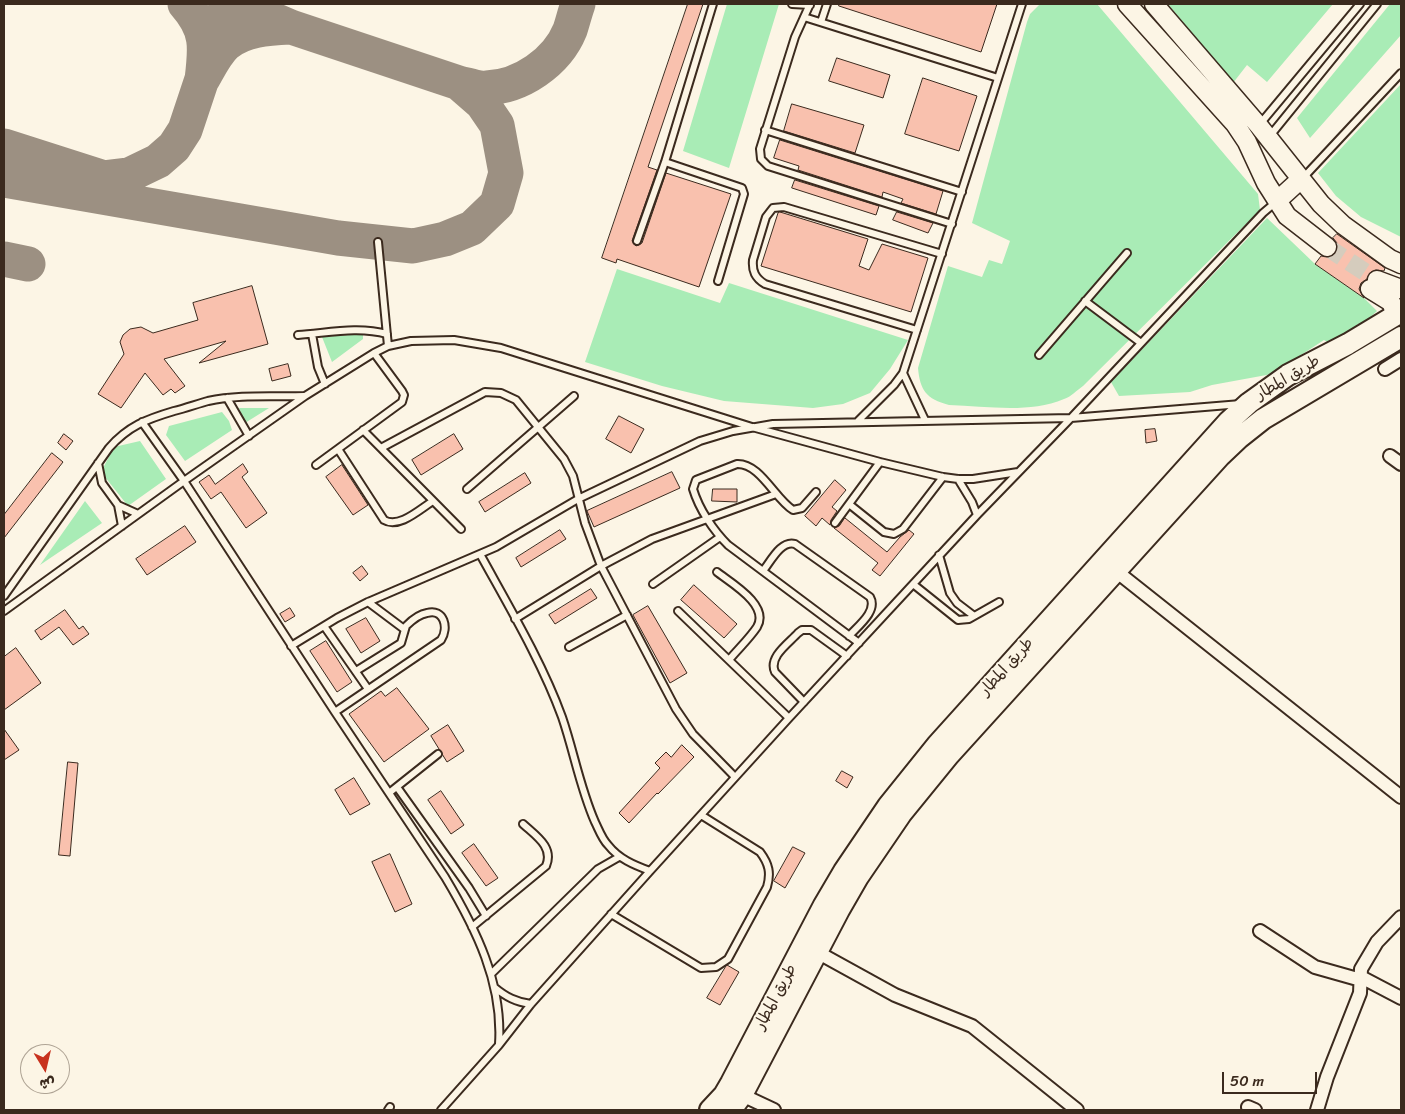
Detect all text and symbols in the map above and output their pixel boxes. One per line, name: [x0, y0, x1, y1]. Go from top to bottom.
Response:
street label: طريق المطار: [1252, 351, 1324, 405]
street label: طريق المطار: [976, 634, 1038, 700]
street label: طريق المطار: [751, 961, 801, 1033]
north arrow: [20, 1044, 70, 1094]
scale bar: [1225, 1062, 1320, 1094]
text: 50 m: [1230, 1068, 1264, 1094]
text: ش: [38, 1070, 57, 1097]

